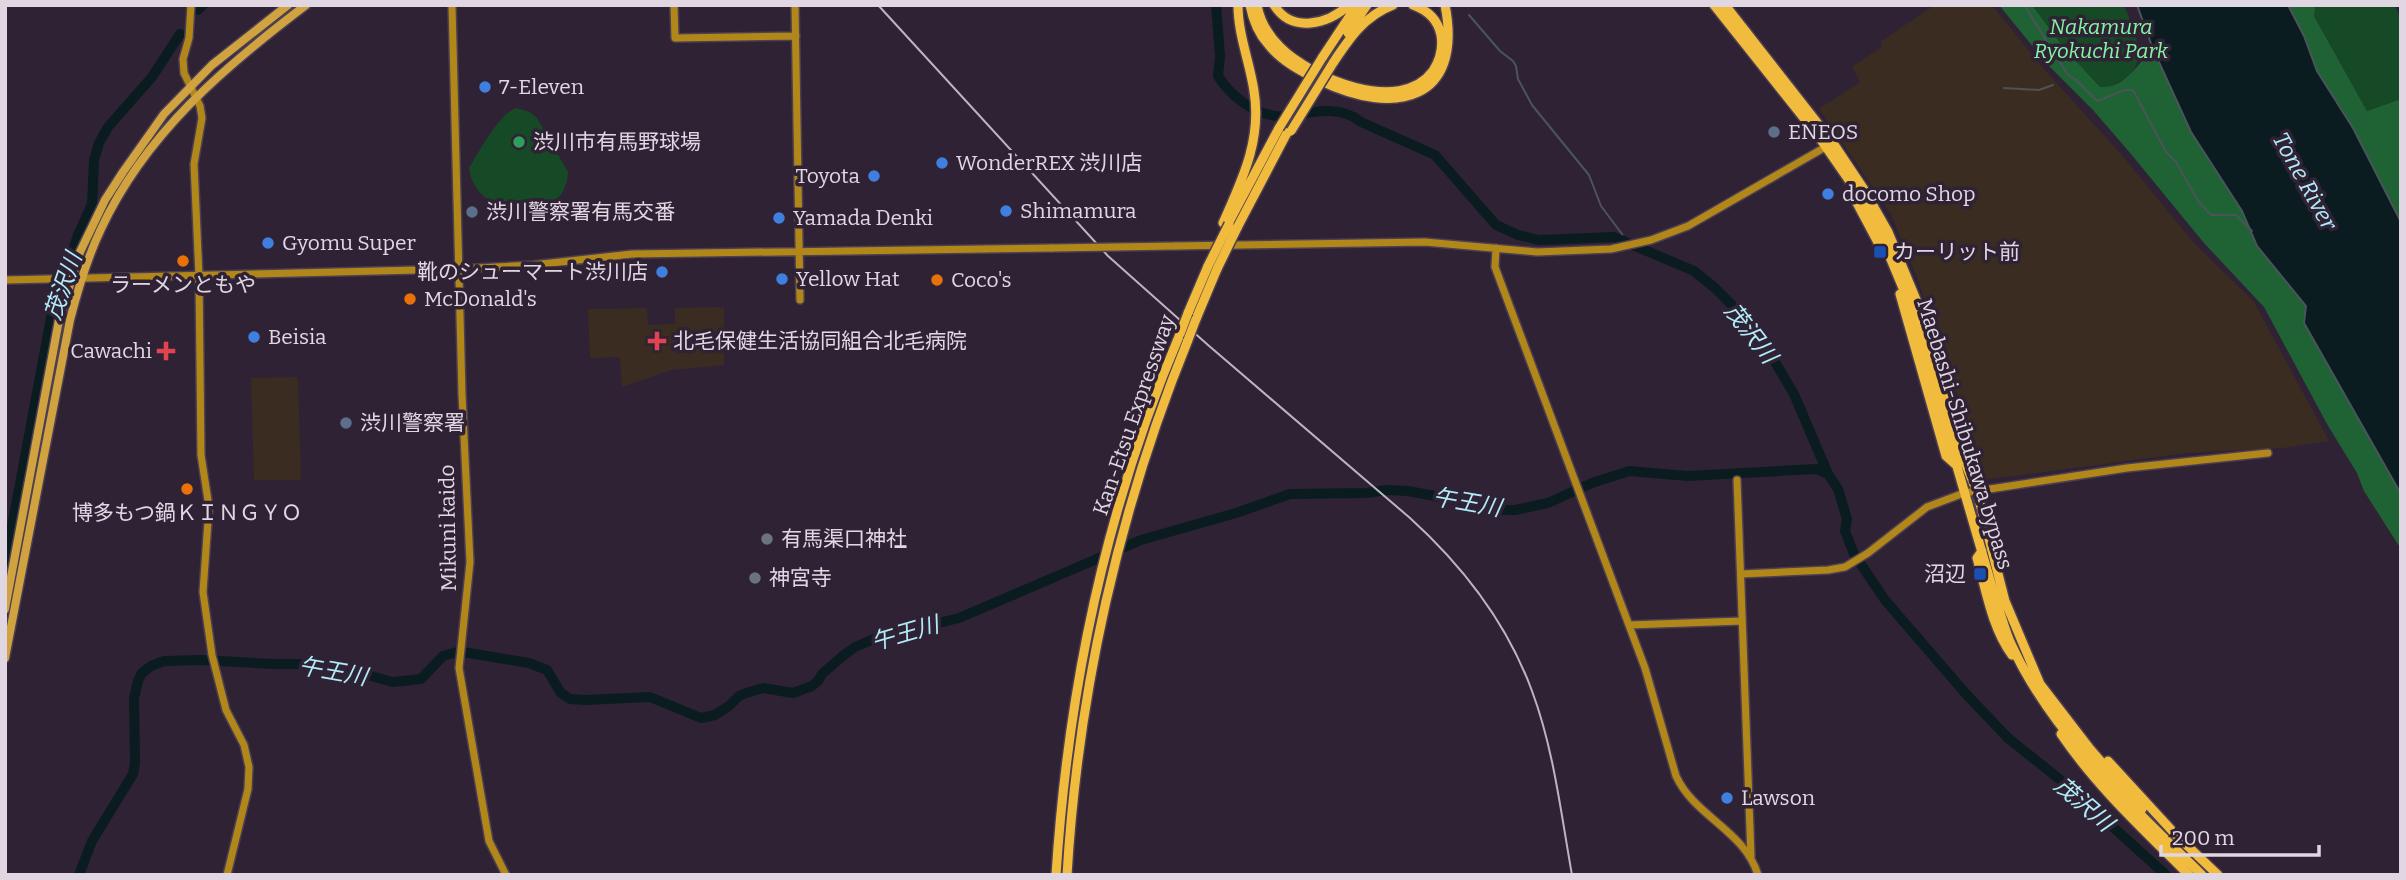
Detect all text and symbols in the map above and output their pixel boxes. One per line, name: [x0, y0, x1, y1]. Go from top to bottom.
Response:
park label: Nakamura Ryokuchi Park: [2034, 14, 2169, 64]
place label: 7-Eleven: [499, 74, 584, 100]
marker: 7-Eleven: [477, 79, 493, 95]
place label: ENEOS: [1788, 119, 1858, 145]
marker: ENEOS: [1766, 124, 1782, 140]
water label: Tone River: [2267, 127, 2344, 236]
place label: 渋川市有馬野球場: [533, 129, 701, 155]
marker: 渋川市有馬野球場: [511, 134, 527, 150]
place label: WonderREX 渋川店: [956, 150, 1142, 176]
marker: WonderREX 渋川店: [934, 155, 950, 171]
place label: Toyota: [796, 163, 861, 189]
marker: Toyota: [866, 168, 882, 184]
place label: docomo Shop: [1842, 181, 1976, 207]
marker: docomo Shop: [1820, 186, 1836, 202]
place label: Shimamura: [1020, 198, 1137, 224]
place label: 渋川警察署有馬交番: [486, 199, 675, 225]
marker: Shimamura: [998, 203, 1014, 219]
marker: 渋川警察署有馬交番: [464, 204, 480, 220]
place label: Yamada Denki: [793, 205, 933, 231]
marker: Yamada Denki: [771, 210, 787, 226]
place label: Gyomu Super: [282, 230, 416, 256]
marker: Gyomu Super: [260, 235, 276, 251]
place label: カーリット前: [1894, 239, 2020, 265]
marker: カーリット前: [1872, 244, 1888, 260]
water label: 茂沢川: [39, 246, 88, 323]
marker: ラーメンともや: [175, 253, 191, 269]
place label: 靴のシューマート渋川店: [417, 259, 648, 285]
marker: 靴のシューマート渋川店: [654, 264, 670, 280]
place label: Yellow Hat: [796, 266, 900, 292]
place label: Coco's: [951, 267, 1012, 293]
marker: Yellow Hat: [774, 271, 790, 287]
place label: ラーメンともや: [110, 272, 256, 298]
marker: Coco's: [929, 272, 945, 288]
place label: McDonald's: [424, 286, 537, 312]
marker: McDonald's: [402, 291, 418, 307]
street label: Maebashi-Shibukawa bypass: [1911, 295, 2019, 573]
water label: 茂沢川: [1719, 297, 1785, 371]
street label: Kan-Etsu Expressway: [1087, 310, 1181, 519]
place label: Beisia: [268, 324, 327, 350]
place label: 北毛保健生活協同組合北毛病院: [673, 328, 967, 354]
marker: Beisia: [246, 329, 262, 345]
marker: 北毛保健生活協同組合北毛病院: [647, 331, 667, 351]
place label: Cawachi: [70, 338, 152, 364]
marker: Cawachi: [158, 343, 174, 359]
place label: 渋川警察署: [360, 410, 465, 436]
marker: 渋川警察署: [338, 415, 354, 431]
street label: Mikuni kaido: [434, 464, 462, 592]
marker: 博多もつ鍋ＫＩＮＧＹＯ: [179, 481, 195, 497]
water label: 午王川: [1431, 482, 1506, 522]
place label: 博多もつ鍋ＫＩＮＧＹＯ: [72, 500, 302, 526]
place label: 有馬渠口神社: [781, 526, 907, 552]
marker: 有馬渠口神社: [759, 531, 775, 547]
place label: 沼辺: [1924, 561, 1966, 587]
place label: 神宮寺: [769, 565, 832, 591]
marker: 沼辺: [1972, 566, 1988, 582]
marker: 神宮寺: [747, 570, 763, 586]
water label: 午王川: [868, 609, 945, 656]
water label: 午王川: [297, 651, 372, 691]
water label: 茂沢川: [2049, 771, 2121, 839]
place label: Lawson: [1741, 785, 1815, 811]
marker: Lawson: [1719, 790, 1735, 806]
scale bar: [2161, 814, 2318, 858]
text: 200 m: [2172, 825, 2235, 851]

